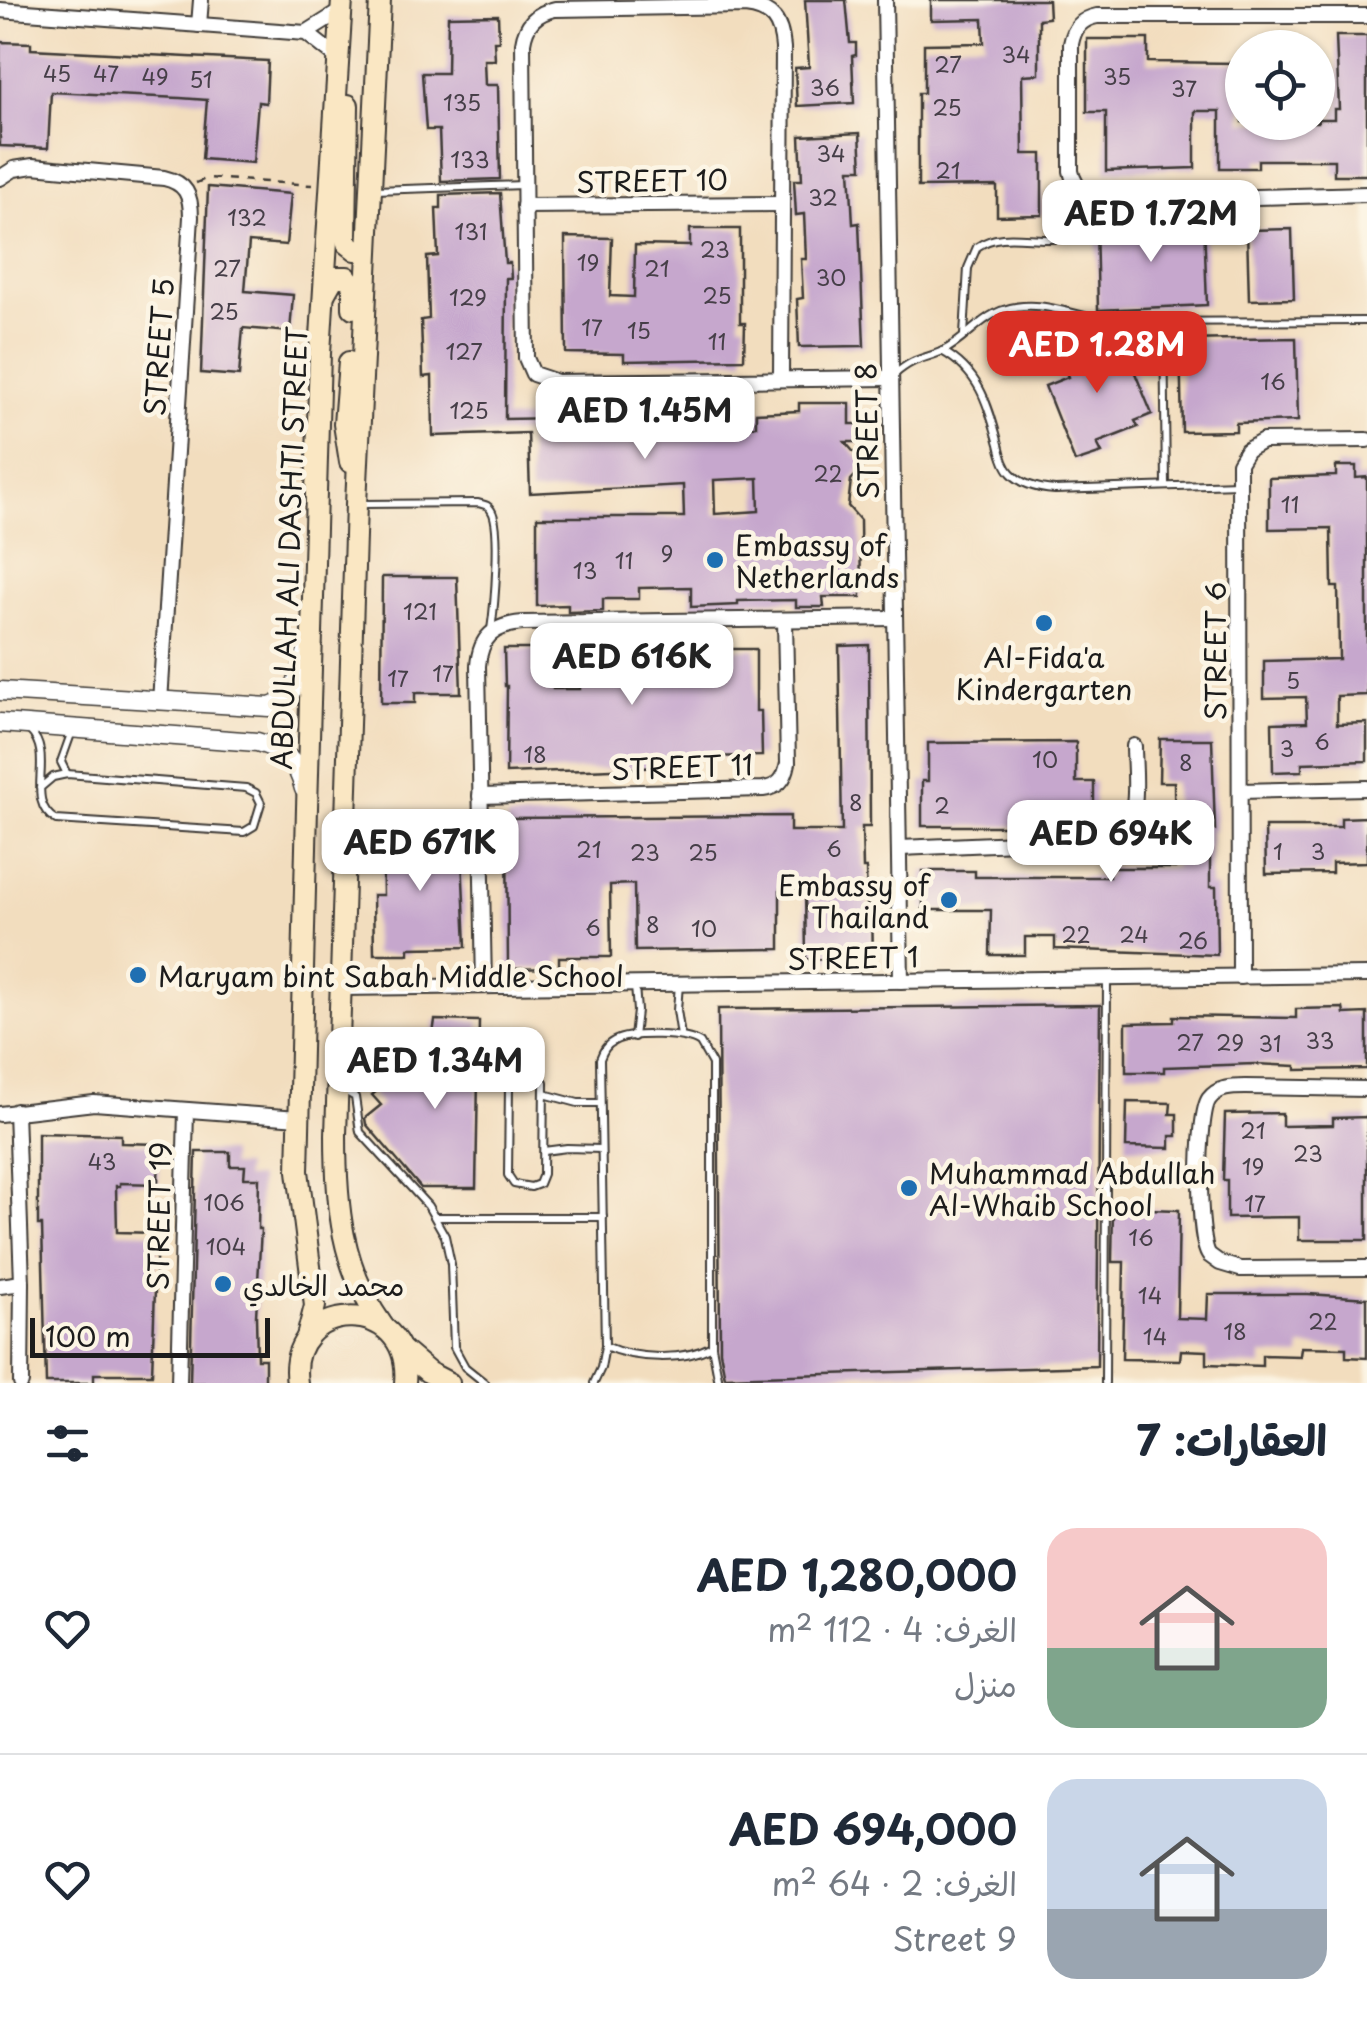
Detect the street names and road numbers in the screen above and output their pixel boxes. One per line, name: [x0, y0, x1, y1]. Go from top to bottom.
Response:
street label: STREET 10: [576, 157, 728, 203]
street label: STREET 5: [132, 277, 184, 417]
street label: ABDULLAH ALI DASHTI STREET: [259, 326, 317, 770]
street label: STREET 8: [843, 362, 889, 500]
street label: STREET 6: [1193, 582, 1236, 720]
street label: STREET 11: [610, 742, 754, 790]
street label: STREET 1: [787, 934, 919, 980]
street label: STREET 19: [135, 1141, 181, 1291]

